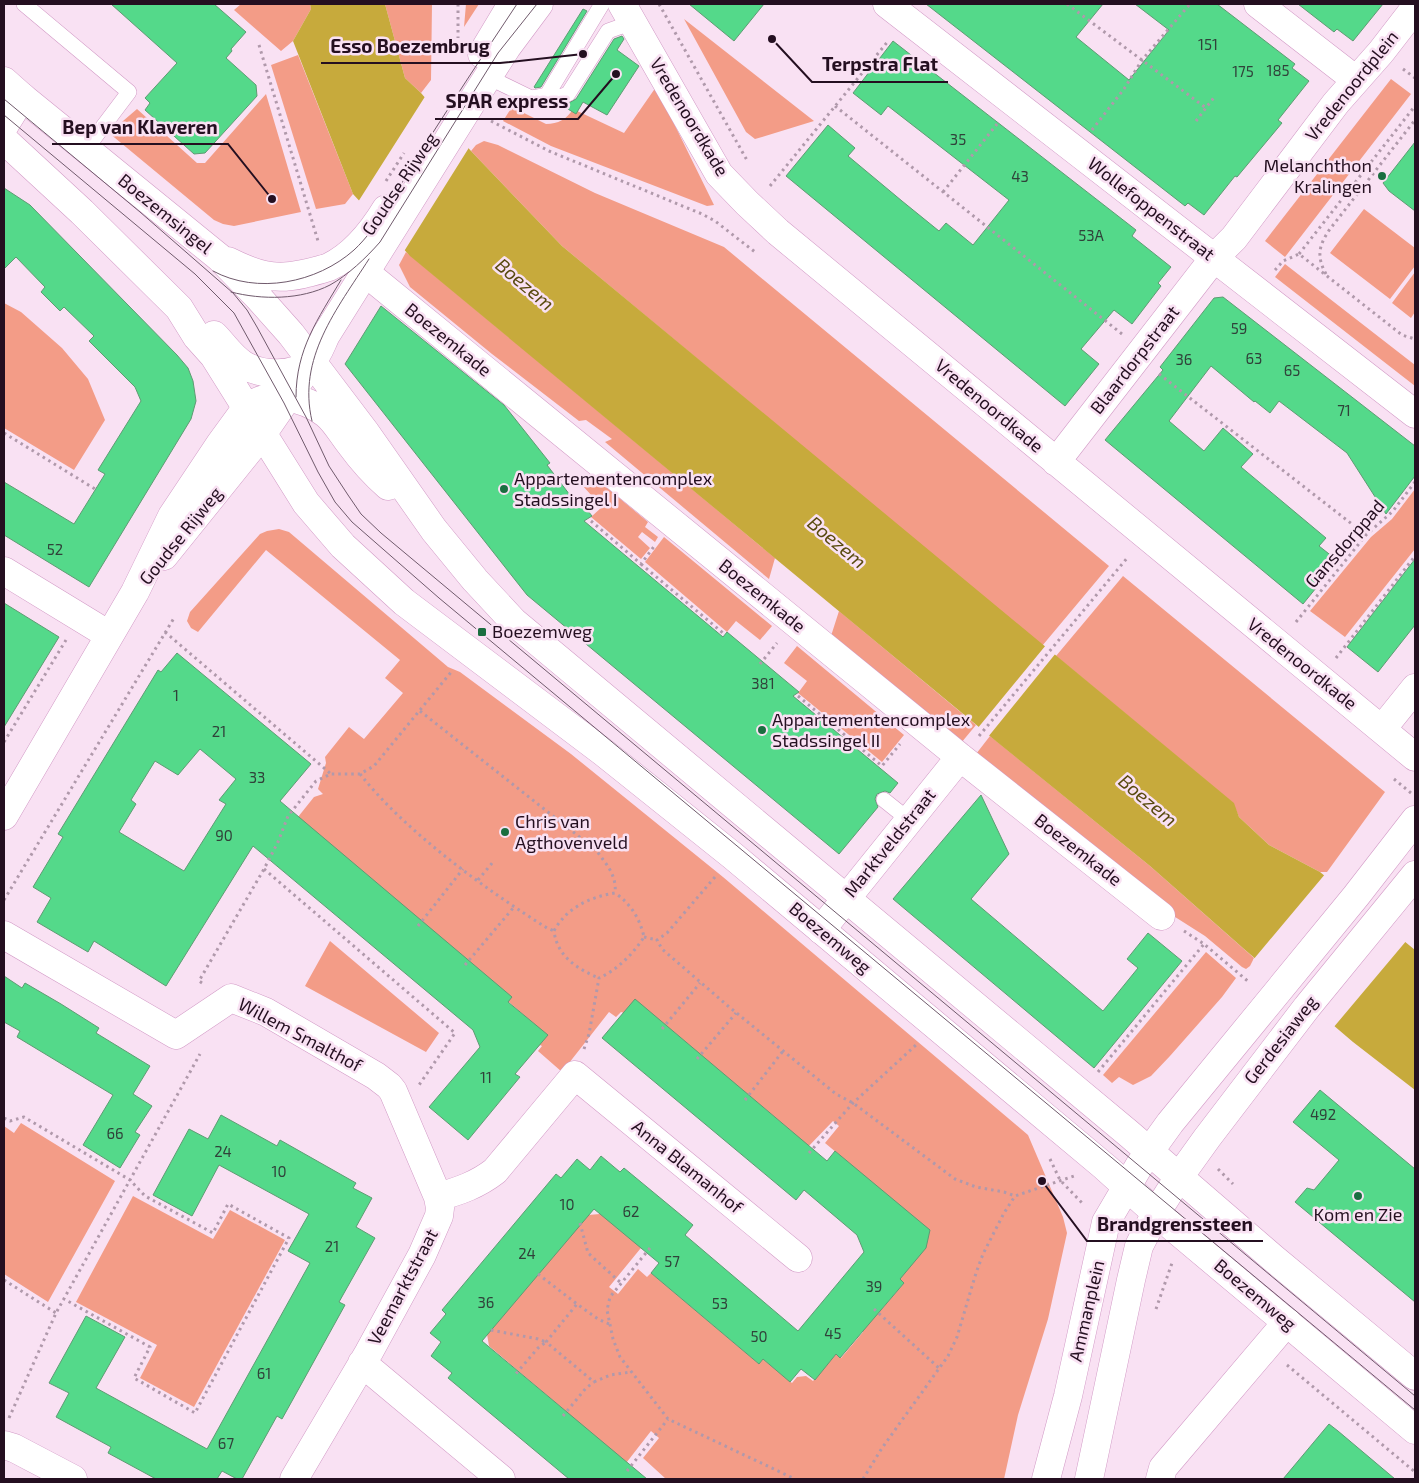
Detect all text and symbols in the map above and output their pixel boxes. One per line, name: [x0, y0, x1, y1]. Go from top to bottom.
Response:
street label: Vredenoordplein: [1300, 26, 1402, 145]
callout: Esso Boezembrug: [321, 29, 500, 63]
text: Esso Boezembrug: [330, 34, 490, 57]
house number: 151: [1198, 35, 1218, 53]
callout: Terpstra Flat: [812, 48, 948, 82]
text: Terpstra Flat: [822, 52, 938, 75]
street label: Vredenoordkade: [646, 53, 734, 180]
house number: 185: [1266, 61, 1290, 79]
house number: 175: [1232, 62, 1254, 80]
callout: SPAR express: [435, 85, 578, 119]
text: SPAR express: [446, 89, 568, 112]
callout: Bep van Klaveren: [52, 110, 228, 144]
text: Bep van Klaveren: [62, 115, 218, 138]
street label: Goudse Rijweg: [357, 128, 442, 239]
house number: 35: [950, 130, 966, 148]
street label: Wollefoppenstraat: [1084, 152, 1220, 265]
place label: Melanchthon Kralingen: [1264, 154, 1372, 197]
house number: 43: [1011, 167, 1029, 185]
street label: Boezemsingel: [114, 169, 218, 258]
marker: Melanchthon Kralingen: [1376, 170, 1388, 182]
house number: 53A: [1078, 226, 1105, 244]
water label: Boezem: [492, 253, 559, 315]
street label: Boezemkade: [401, 298, 496, 381]
street label: Blaardorpstraat: [1085, 301, 1183, 418]
house number: 59: [1231, 319, 1247, 337]
house number: 63: [1246, 349, 1262, 367]
house number: 36: [1176, 350, 1192, 368]
street label: Vredenoordkade: [931, 354, 1048, 457]
house number: 65: [1284, 361, 1300, 379]
house number: 71: [1337, 401, 1351, 419]
place label: Appartementencomplex Stadssingel I: [514, 467, 713, 510]
street label: Goudse Rijweg: [134, 482, 226, 589]
marker: Appartementencomplex Stadssingel I: [498, 483, 510, 495]
street label: Gansdorppad: [1300, 495, 1389, 592]
water label: Boezem: [804, 511, 871, 573]
house number: 52: [47, 540, 63, 558]
street label: Boezemkade: [715, 554, 810, 637]
street label: Vredenoordkade: [1243, 612, 1362, 714]
place label: Boezemweg: [492, 620, 592, 642]
marker: Boezemweg: [476, 626, 488, 638]
house number: 381: [751, 674, 775, 692]
house number: 1: [173, 686, 179, 704]
place label: Appartementencomplex Stadssingel II: [772, 708, 971, 751]
house number: 21: [212, 722, 226, 740]
marker: Appartementencomplex Stadssingel II: [756, 724, 768, 736]
house number: 33: [249, 768, 265, 786]
water label: Boezem: [1115, 769, 1182, 831]
street label: Marktveldstraat: [839, 783, 940, 901]
street label: Boezemkade: [1031, 808, 1127, 890]
place label: Chris van Agthovenveld: [515, 810, 628, 853]
house number: 90: [215, 826, 233, 844]
marker: Chris van Agthovenveld: [499, 826, 511, 838]
street label: Boezemweg: [785, 897, 876, 978]
street label: Gerdesiaweg: [1239, 991, 1322, 1088]
street label: Willem Smalthof: [235, 992, 367, 1077]
house number: 11: [480, 1068, 492, 1086]
house number: 492: [1310, 1105, 1336, 1123]
street label: Anna Blamanhof: [628, 1115, 748, 1218]
house number: 66: [106, 1124, 124, 1142]
house number: 24: [214, 1142, 232, 1160]
house number: 10: [271, 1162, 287, 1180]
marker: Kom en Zie: [1352, 1190, 1364, 1202]
house number: 10: [559, 1195, 575, 1213]
house number: 62: [622, 1202, 640, 1220]
place label: Kom en Zie: [1314, 1203, 1402, 1225]
callout: Brandgrenssteen: [1087, 1207, 1263, 1241]
text: Brandgrenssteen: [1097, 1212, 1253, 1235]
street label: Veemarktstraat: [362, 1225, 442, 1348]
house number: 21: [325, 1237, 339, 1255]
house number: 24: [518, 1244, 536, 1262]
house number: 57: [664, 1252, 680, 1270]
street label: Boezemweg: [1210, 1254, 1301, 1335]
street label: Ammanplein: [1064, 1258, 1108, 1364]
house number: 39: [866, 1277, 882, 1295]
house number: 36: [478, 1293, 494, 1311]
house number: 53: [712, 1294, 728, 1312]
house number: 45: [824, 1324, 842, 1342]
house number: 50: [750, 1327, 768, 1345]
house number: 61: [257, 1364, 271, 1382]
house number: 67: [218, 1434, 234, 1452]

